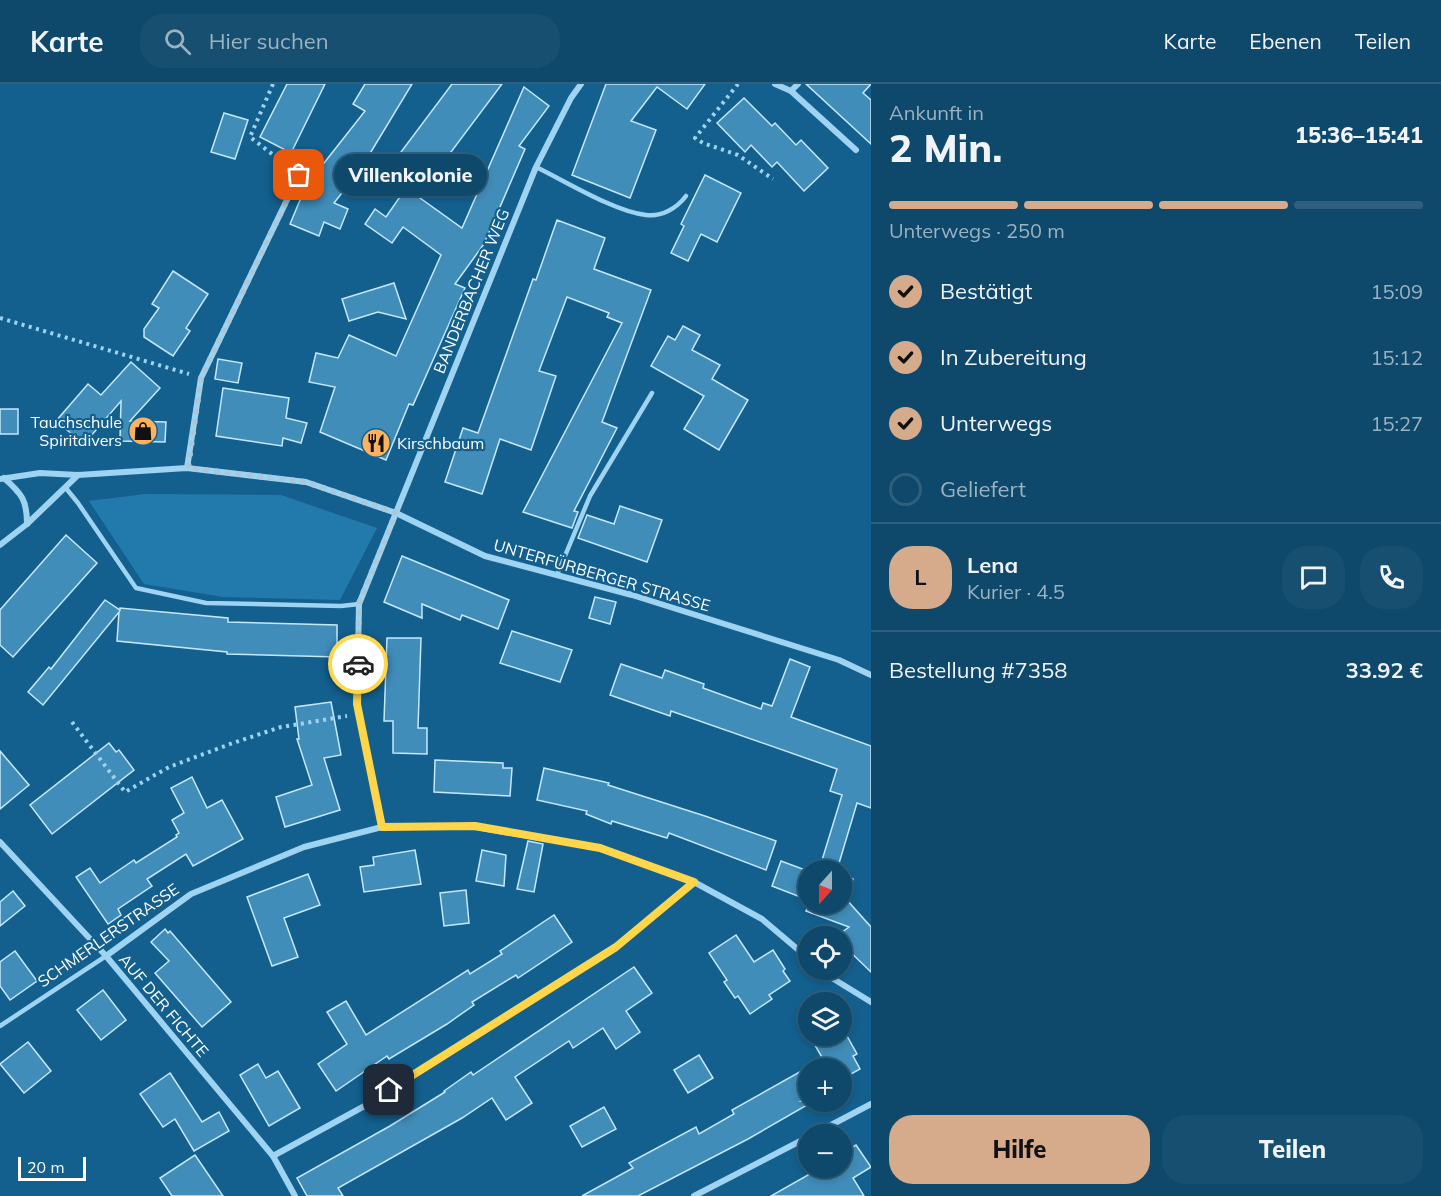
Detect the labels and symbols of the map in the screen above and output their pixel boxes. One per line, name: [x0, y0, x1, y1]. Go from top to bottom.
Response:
pin: [273, 149, 324, 200]
callout: Villenkolonie: [335, 154, 488, 196]
street label: BANDERBACHER WEG: [429, 206, 513, 376]
place label: Tauchschule Spiritdivers: [30, 412, 122, 450]
shop icon: Tauchschule Spiritdivers: [127, 415, 159, 447]
restaurant icon: Kirschbaum: [360, 427, 392, 459]
place label: Kirschbaum: [397, 433, 484, 453]
street label: UNTERFÜRBERGER STRASSE: [491, 534, 713, 616]
courier: [328, 634, 388, 694]
north arrow: [798, 860, 852, 914]
street label: SCHMERLERSTRASSE: [34, 879, 182, 991]
street label: AUF DER FICHTE: [115, 949, 213, 1061]
pin: [363, 1064, 414, 1115]
scale bar: [18, 1154, 86, 1182]

